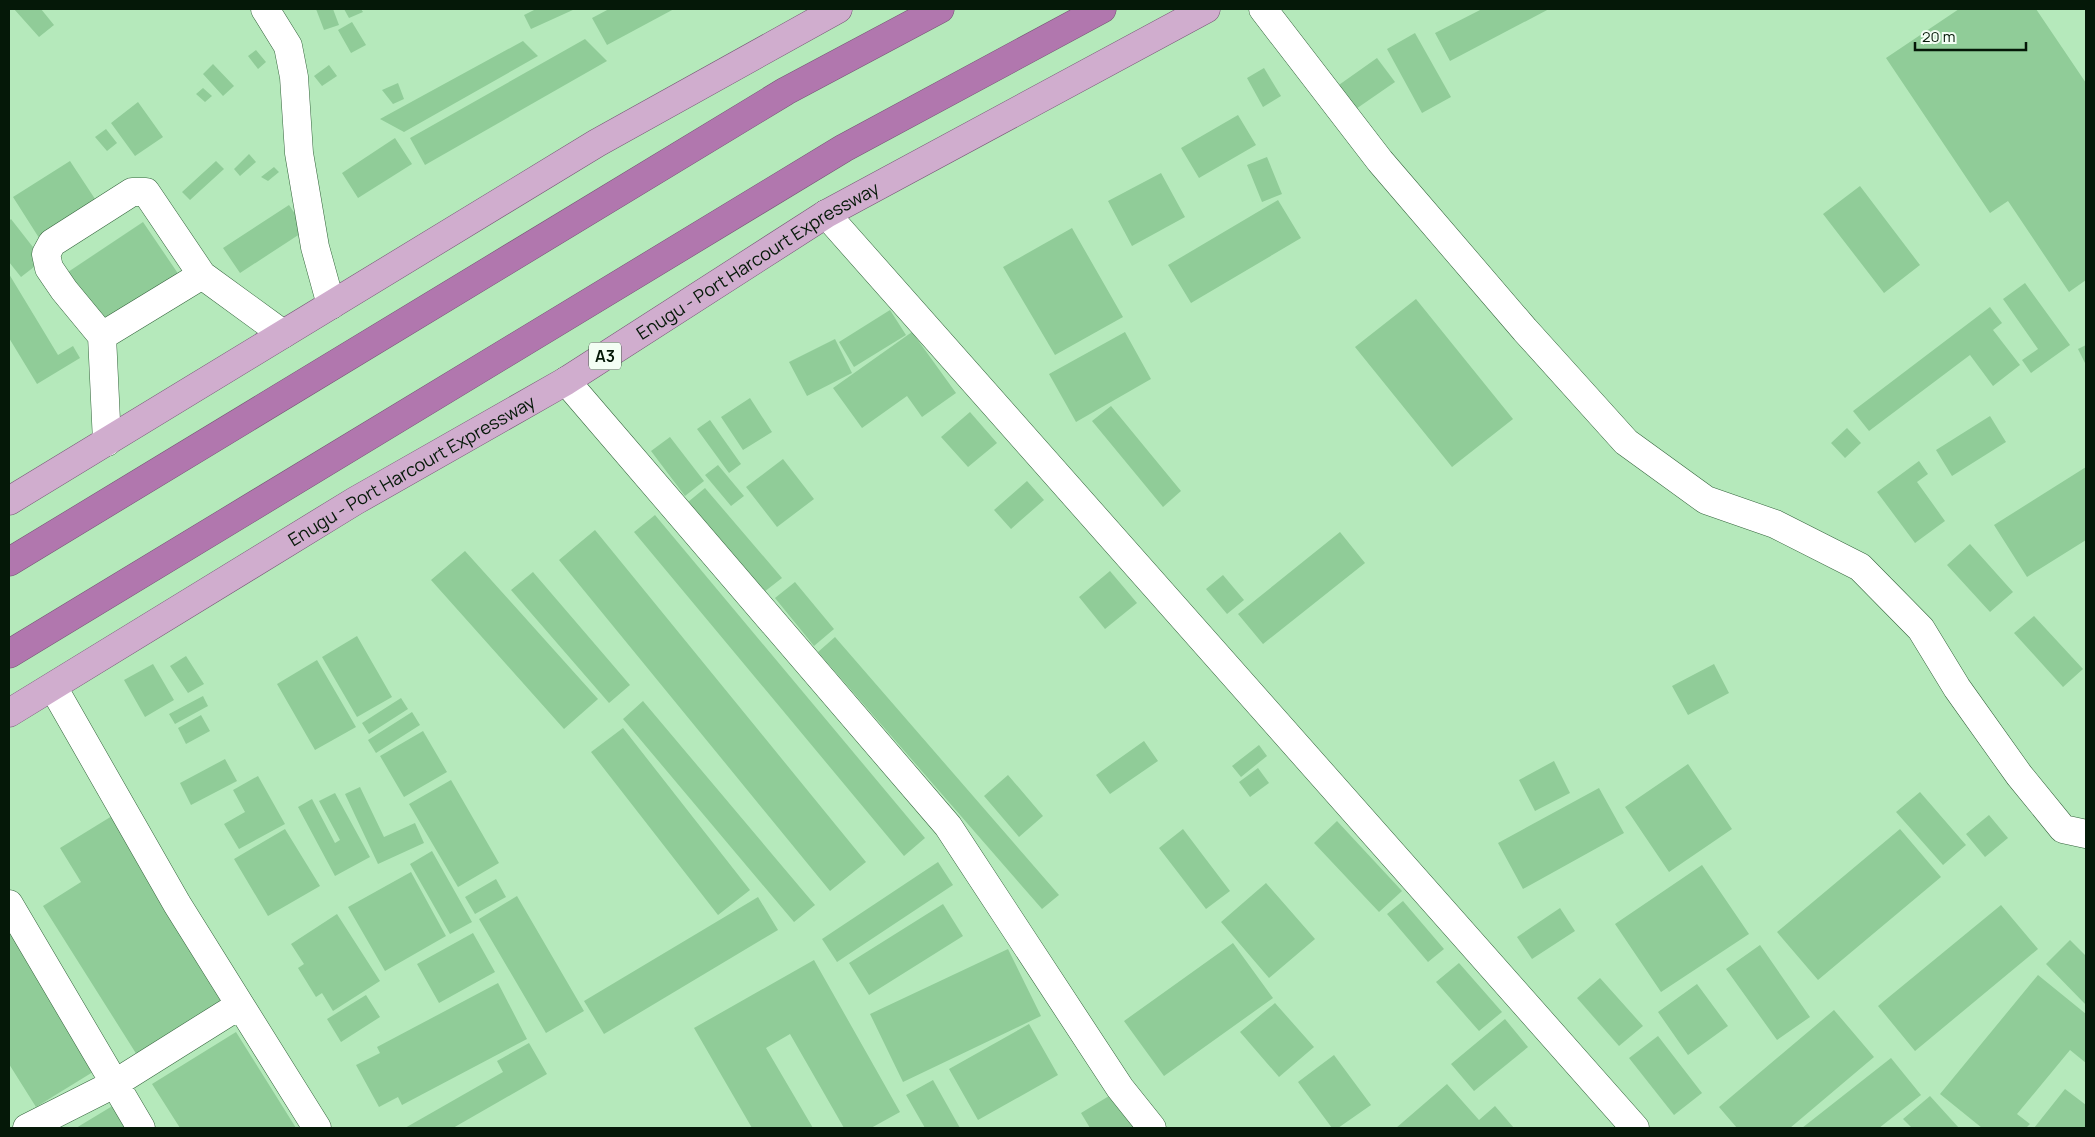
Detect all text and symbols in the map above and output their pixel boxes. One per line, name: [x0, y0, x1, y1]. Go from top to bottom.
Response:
scale bar: [1915, 20, 2026, 52]
text: 20 m: [1922, 26, 1955, 47]
street label: Enugu - Port Harcourt Expressway: [632, 176, 883, 345]
road number: A3: [589, 342, 621, 370]
street label: Enugu - Port Harcourt Expressway: [283, 389, 540, 551]

